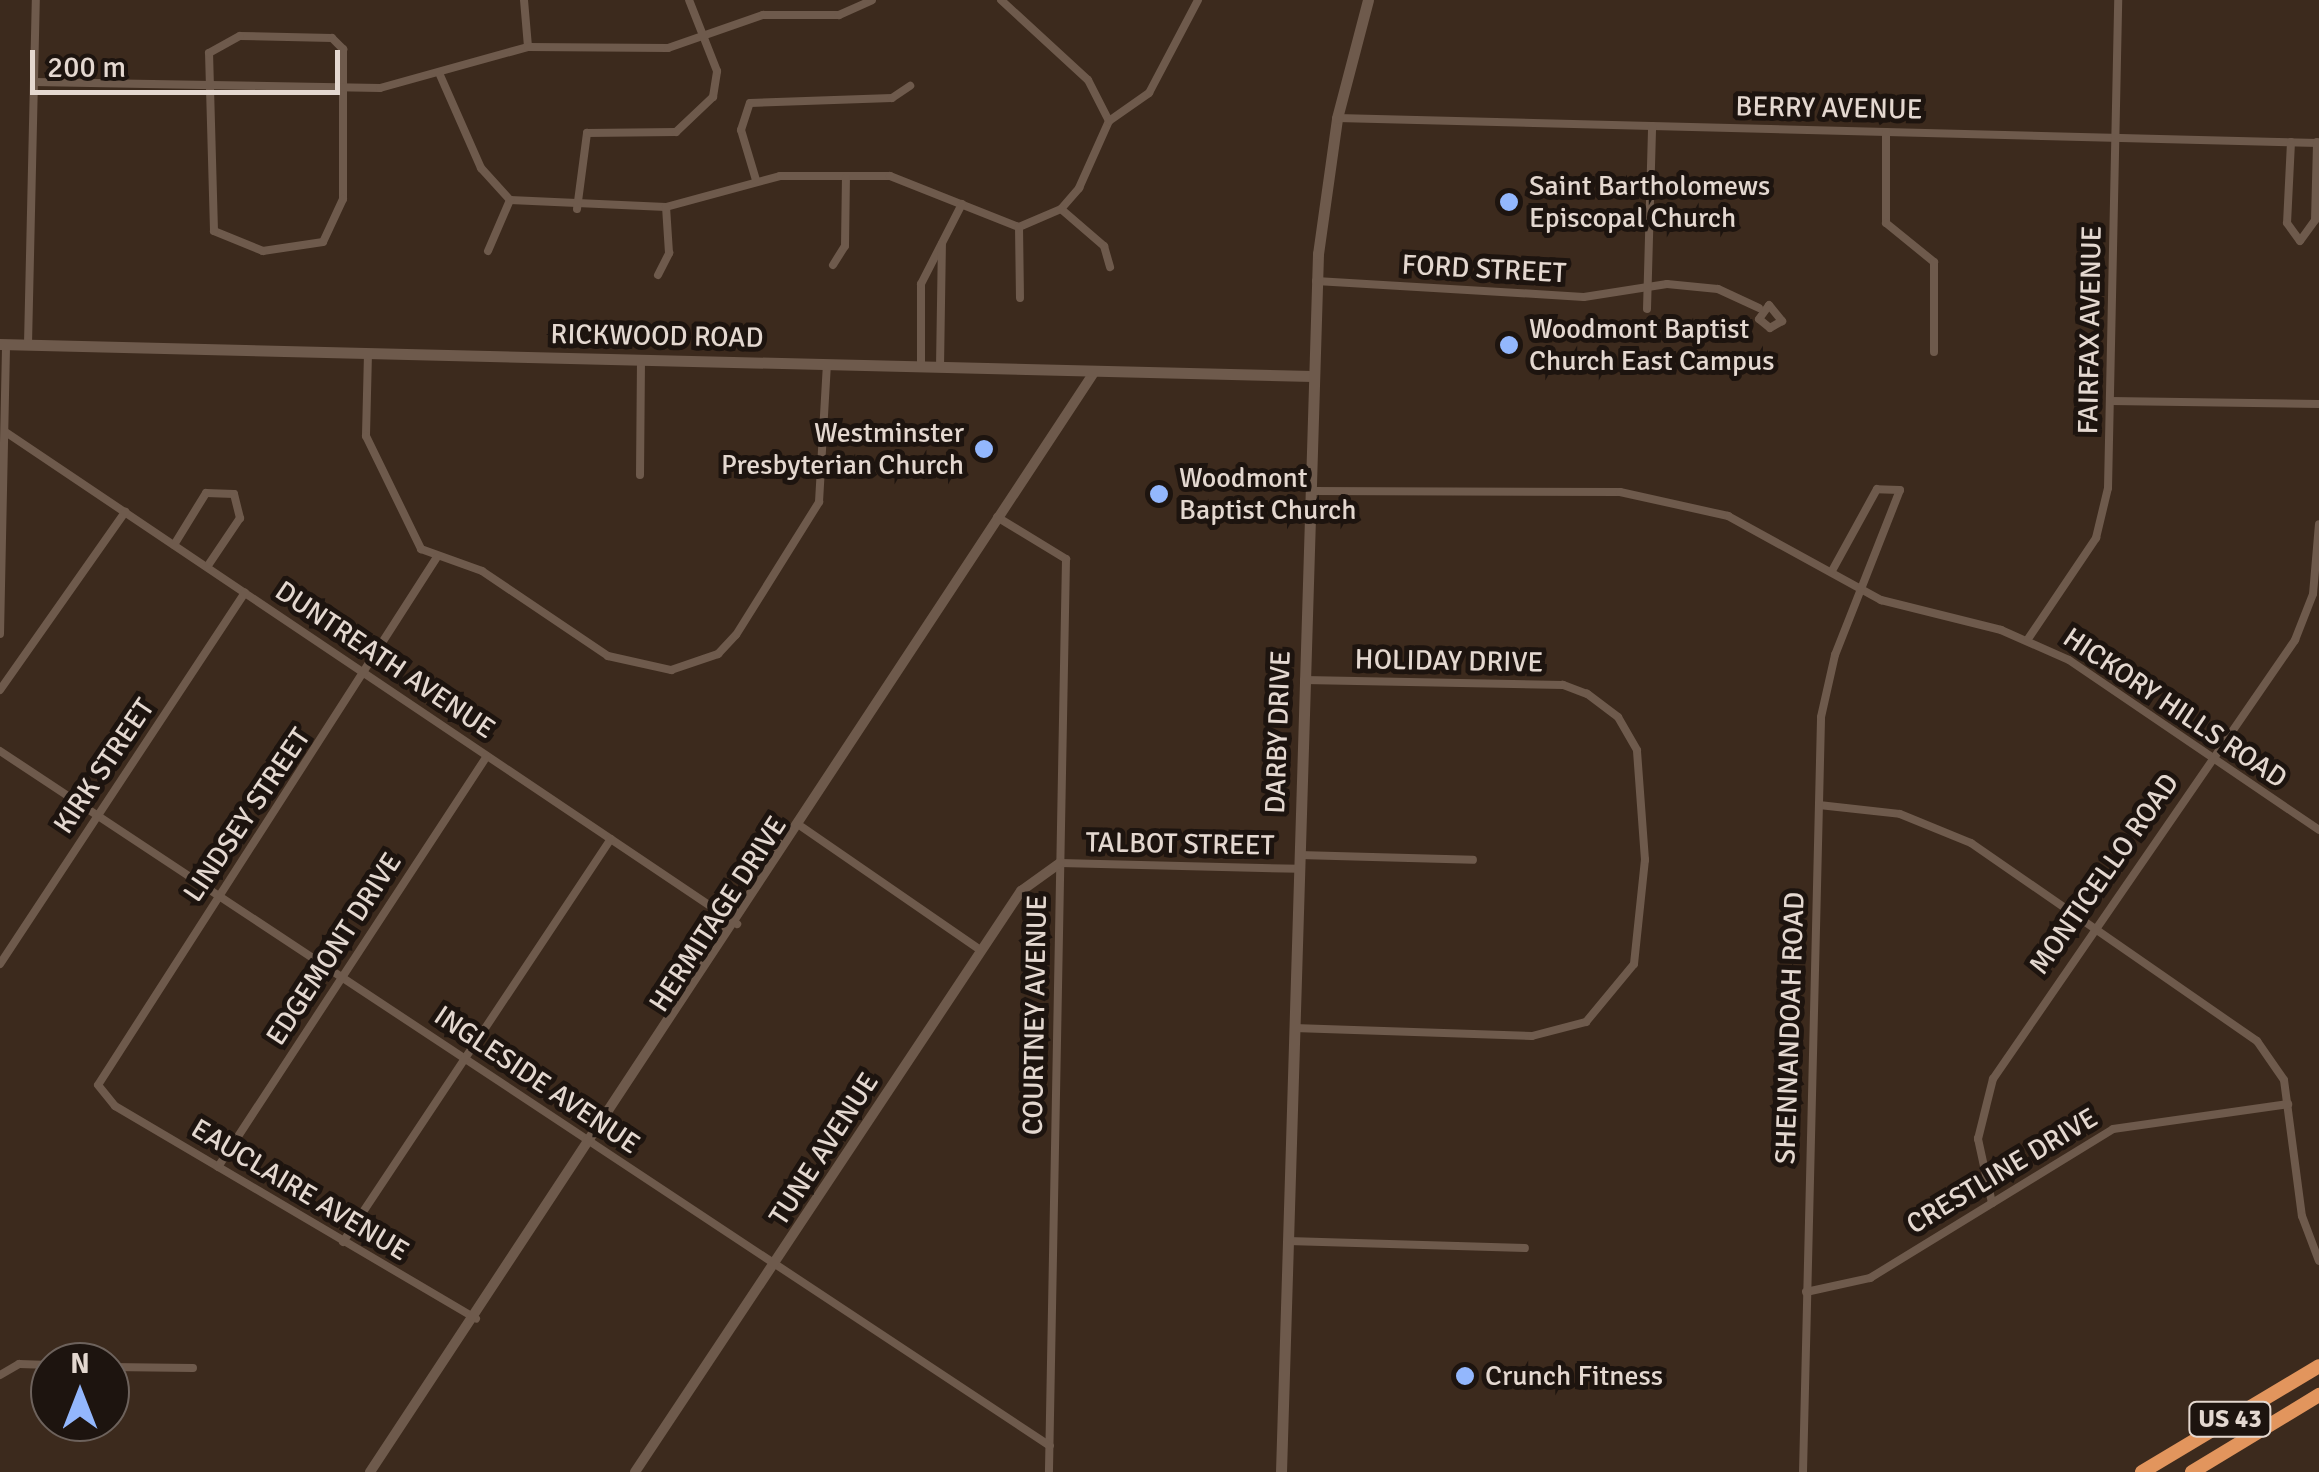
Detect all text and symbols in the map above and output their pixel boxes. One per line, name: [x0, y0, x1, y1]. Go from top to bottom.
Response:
scale bar: [35, 30, 345, 92]
text: 200 m: [47, 49, 126, 86]
street label: BERRY AVENUE: [1735, 90, 1923, 126]
place label: Saint Bartholomews Episcopal Church: [1529, 169, 1770, 235]
marker: Saint Bartholomews Episcopal Church: [1498, 191, 1520, 213]
street label: FAIRFAX AVENUE: [2071, 225, 2109, 435]
street label: FORD STREET: [1401, 248, 1567, 290]
place label: Woodmont Baptist Church East Campus: [1529, 312, 1775, 378]
street label: RICKWOOD ROAD: [550, 317, 764, 355]
marker: Woodmont Baptist Church East Campus: [1498, 334, 1520, 356]
place label: Westminster Presbyterian Church: [721, 416, 964, 482]
marker: Westminster Presbyterian Church: [973, 438, 995, 460]
place label: Woodmont Baptist Church: [1179, 461, 1356, 527]
marker: Woodmont Baptist Church: [1148, 483, 1170, 505]
street label: DUNTREATH AVENUE: [269, 574, 501, 746]
street label: HICKORY HILLS ROAD: [2057, 621, 2293, 795]
street label: HOLIDAY DRIVE: [1354, 643, 1544, 679]
street label: DARBY DRIVE: [1258, 650, 1298, 814]
street label: KIRK STREET: [47, 692, 161, 840]
street label: LINDSEY STREET: [177, 722, 317, 908]
street label: MONTICELLO ROAD: [2022, 767, 2186, 981]
street label: HERMITAGE DRIVE: [642, 810, 794, 1018]
street label: TALBOT STREET: [1085, 826, 1275, 862]
street label: EDGEMONT DRIVE: [259, 846, 409, 1052]
street label: SHENNANDOAH ROAD: [1768, 891, 1812, 1165]
street label: COURTNEY AVENUE: [1016, 895, 1054, 1135]
street label: INGLESIDE AVENUE: [428, 999, 646, 1161]
street label: TUNE AVENUE: [762, 1067, 886, 1231]
street label: CRESTLINE DRIVE: [1900, 1101, 2104, 1241]
street label: EAUCLAIRE AVENUE: [185, 1112, 415, 1268]
north arrow: [30, 1342, 130, 1442]
text: N: [70, 1347, 90, 1381]
place label: Crunch Fitness: [1485, 1359, 1663, 1393]
marker: Crunch Fitness: [1454, 1365, 1476, 1387]
road number: US 43: [2188, 1399, 2272, 1439]

